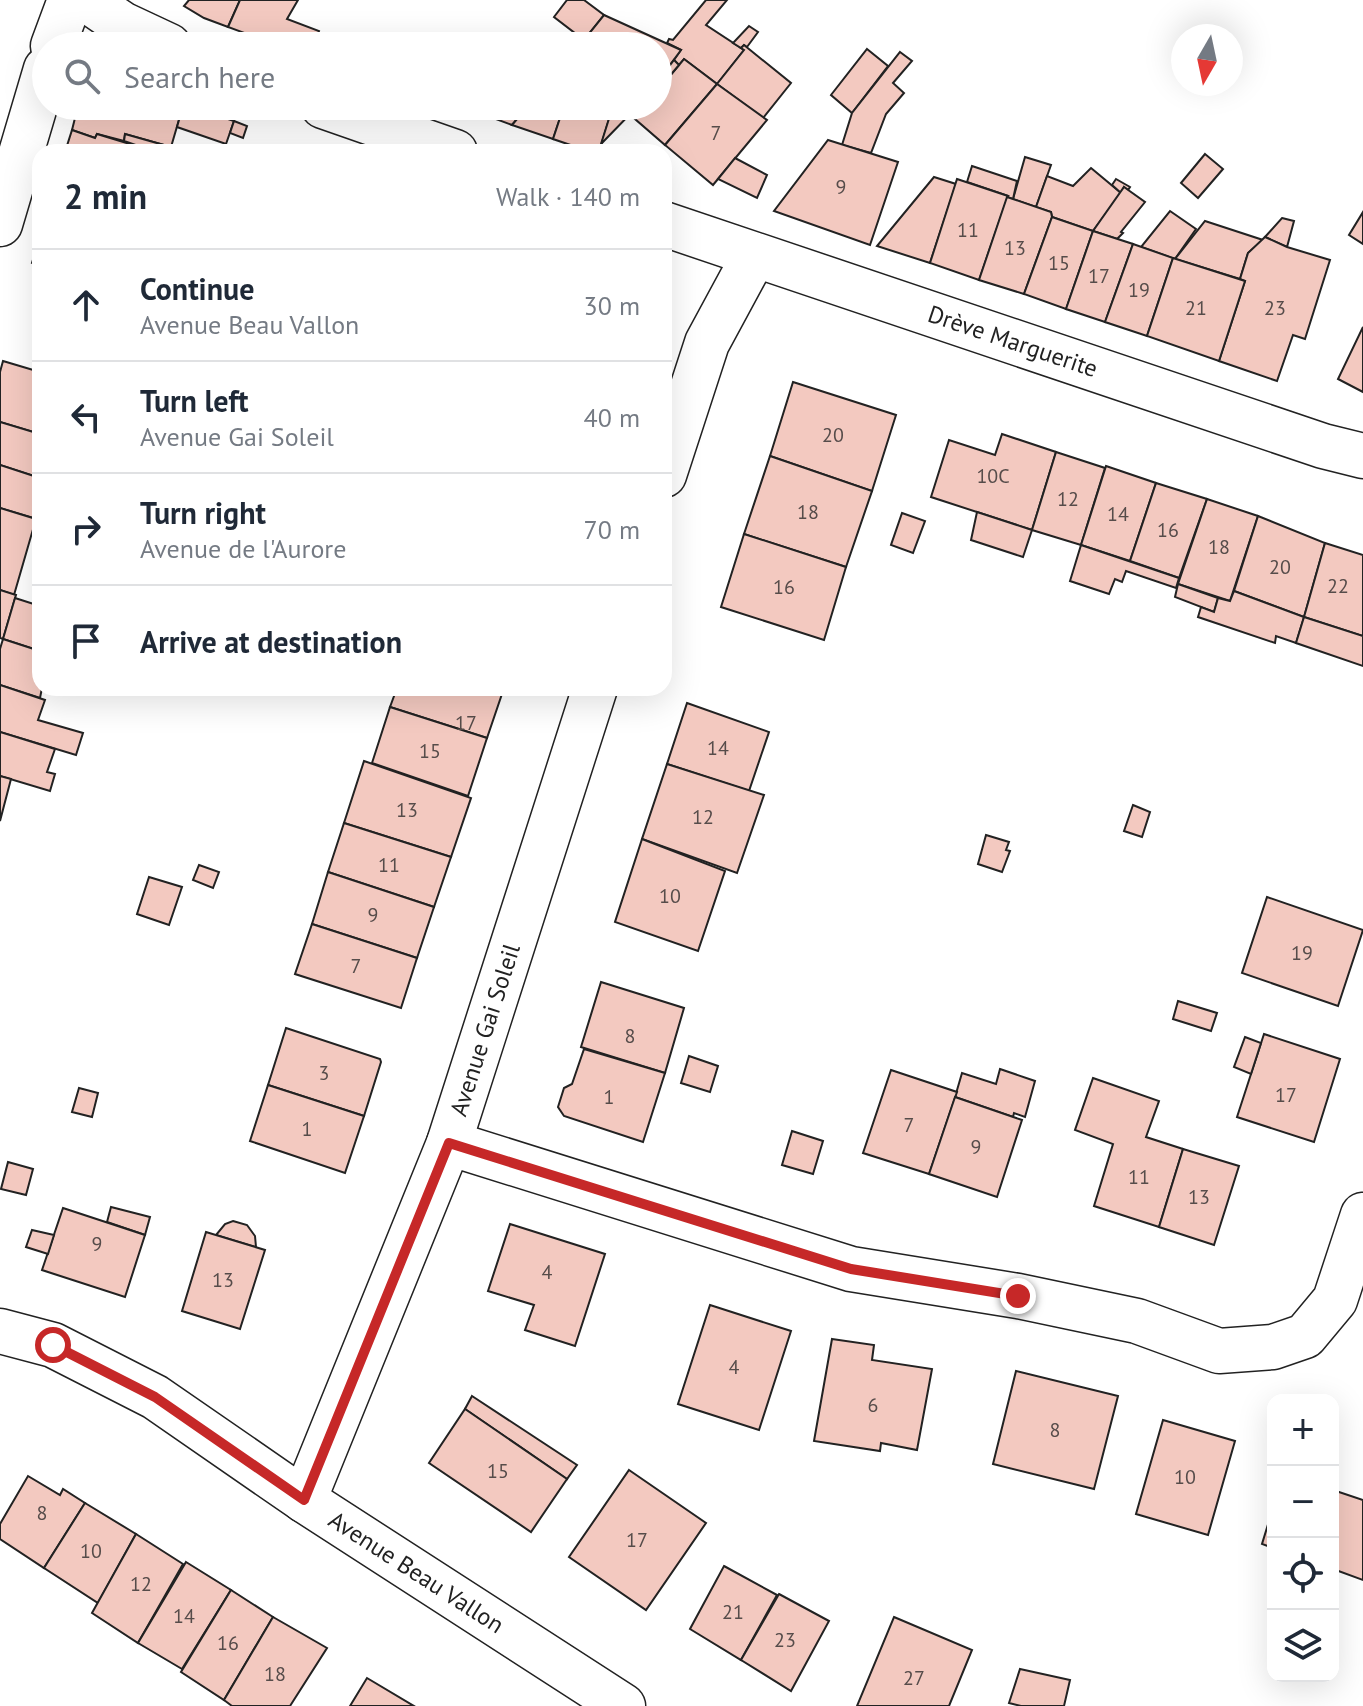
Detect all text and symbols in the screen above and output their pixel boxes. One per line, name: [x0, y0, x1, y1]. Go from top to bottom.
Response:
north arrow: [1171, 24, 1243, 96]
search box: [32, 32, 672, 120]
icon: search: [60, 54, 104, 98]
text: Search here: [124, 57, 275, 96]
house number: 7: [711, 120, 721, 146]
text: 2 min: [64, 174, 147, 218]
house number: 9: [836, 174, 846, 200]
text: Walk · 140 m: [496, 180, 640, 213]
house number: 11: [957, 217, 979, 243]
house number: 13: [1004, 235, 1026, 261]
house number: 15: [1048, 250, 1070, 276]
house number: 17: [1088, 263, 1110, 289]
text: Continue: [140, 269, 254, 308]
house number: 19: [1128, 277, 1150, 303]
icon: ahead: [64, 283, 108, 327]
text: 30 m: [584, 289, 640, 322]
house number: 21: [1185, 295, 1207, 321]
house number: 23: [1264, 295, 1286, 321]
street label: Drève Marguerite: [924, 298, 1102, 384]
text: Avenue Beau Vallon: [140, 308, 359, 341]
text: Turn left: [140, 381, 248, 420]
icon: left: [64, 395, 108, 439]
text: 40 m: [584, 401, 640, 434]
text: Avenue Gai Soleil: [140, 420, 334, 453]
house number: 20: [822, 422, 844, 448]
house number: 10C: [976, 463, 1010, 489]
house number: 12: [1057, 486, 1079, 512]
text: Turn right: [140, 493, 266, 532]
house number: 18: [797, 499, 819, 525]
house number: 14: [1107, 501, 1129, 527]
icon: right: [64, 507, 108, 551]
text: 70 m: [584, 513, 640, 546]
house number: 16: [1157, 517, 1179, 543]
text: Avenue de l'Aurore: [140, 532, 346, 565]
house number: 18: [1208, 534, 1230, 560]
house number: 20: [1269, 554, 1291, 580]
house number: 22: [1327, 573, 1349, 599]
house number: 16: [773, 574, 795, 600]
icon: arrive: [64, 619, 108, 663]
text: Arrive at destination: [140, 622, 402, 661]
house number: 17: [455, 710, 477, 736]
house number: 14: [707, 735, 729, 761]
house number: 15: [419, 738, 441, 764]
house number: 13: [396, 797, 418, 823]
house number: 12: [692, 804, 714, 830]
house number: 11: [378, 852, 400, 878]
house number: 10: [659, 883, 681, 909]
house number: 9: [368, 902, 378, 928]
street label: Avenue Gai Soleil: [443, 940, 527, 1120]
house number: 19: [1291, 940, 1313, 966]
house number: 7: [351, 953, 361, 979]
house number: 8: [625, 1023, 635, 1049]
house number: 3: [319, 1060, 329, 1086]
house number: 17: [1275, 1082, 1297, 1108]
house number: 1: [604, 1084, 614, 1110]
house number: 7: [904, 1112, 914, 1138]
house number: 1: [302, 1116, 312, 1142]
house number: 9: [971, 1134, 981, 1160]
house number: 11: [1128, 1164, 1150, 1190]
house number: 13: [1188, 1184, 1210, 1210]
house number: 9: [92, 1231, 102, 1257]
house number: 4: [542, 1259, 553, 1285]
house number: 13: [212, 1267, 234, 1293]
route end: [1000, 1278, 1036, 1314]
route start: [35, 1327, 71, 1363]
house number: 4: [729, 1354, 740, 1380]
house number: 6: [868, 1392, 878, 1418]
map controls: [1267, 1394, 1339, 1682]
button: +: [1267, 1394, 1339, 1466]
house number: 8: [1050, 1417, 1060, 1443]
house number: 15: [487, 1458, 509, 1484]
house number: 10: [1174, 1464, 1196, 1490]
button: −: [1267, 1466, 1339, 1538]
house number: 8: [37, 1500, 47, 1526]
street label: Avenue Beau Vallon: [323, 1504, 510, 1640]
house number: 17: [626, 1527, 648, 1553]
house number: 10: [80, 1538, 102, 1564]
button: locate: [1267, 1538, 1339, 1610]
house number: 12: [130, 1571, 152, 1597]
house number: 21: [722, 1599, 744, 1625]
house number: 14: [173, 1603, 195, 1629]
button: layers: [1267, 1610, 1339, 1682]
house number: 23: [774, 1627, 796, 1653]
house number: 16: [217, 1630, 239, 1656]
house number: 18: [264, 1661, 286, 1687]
house number: 27: [903, 1665, 925, 1691]

